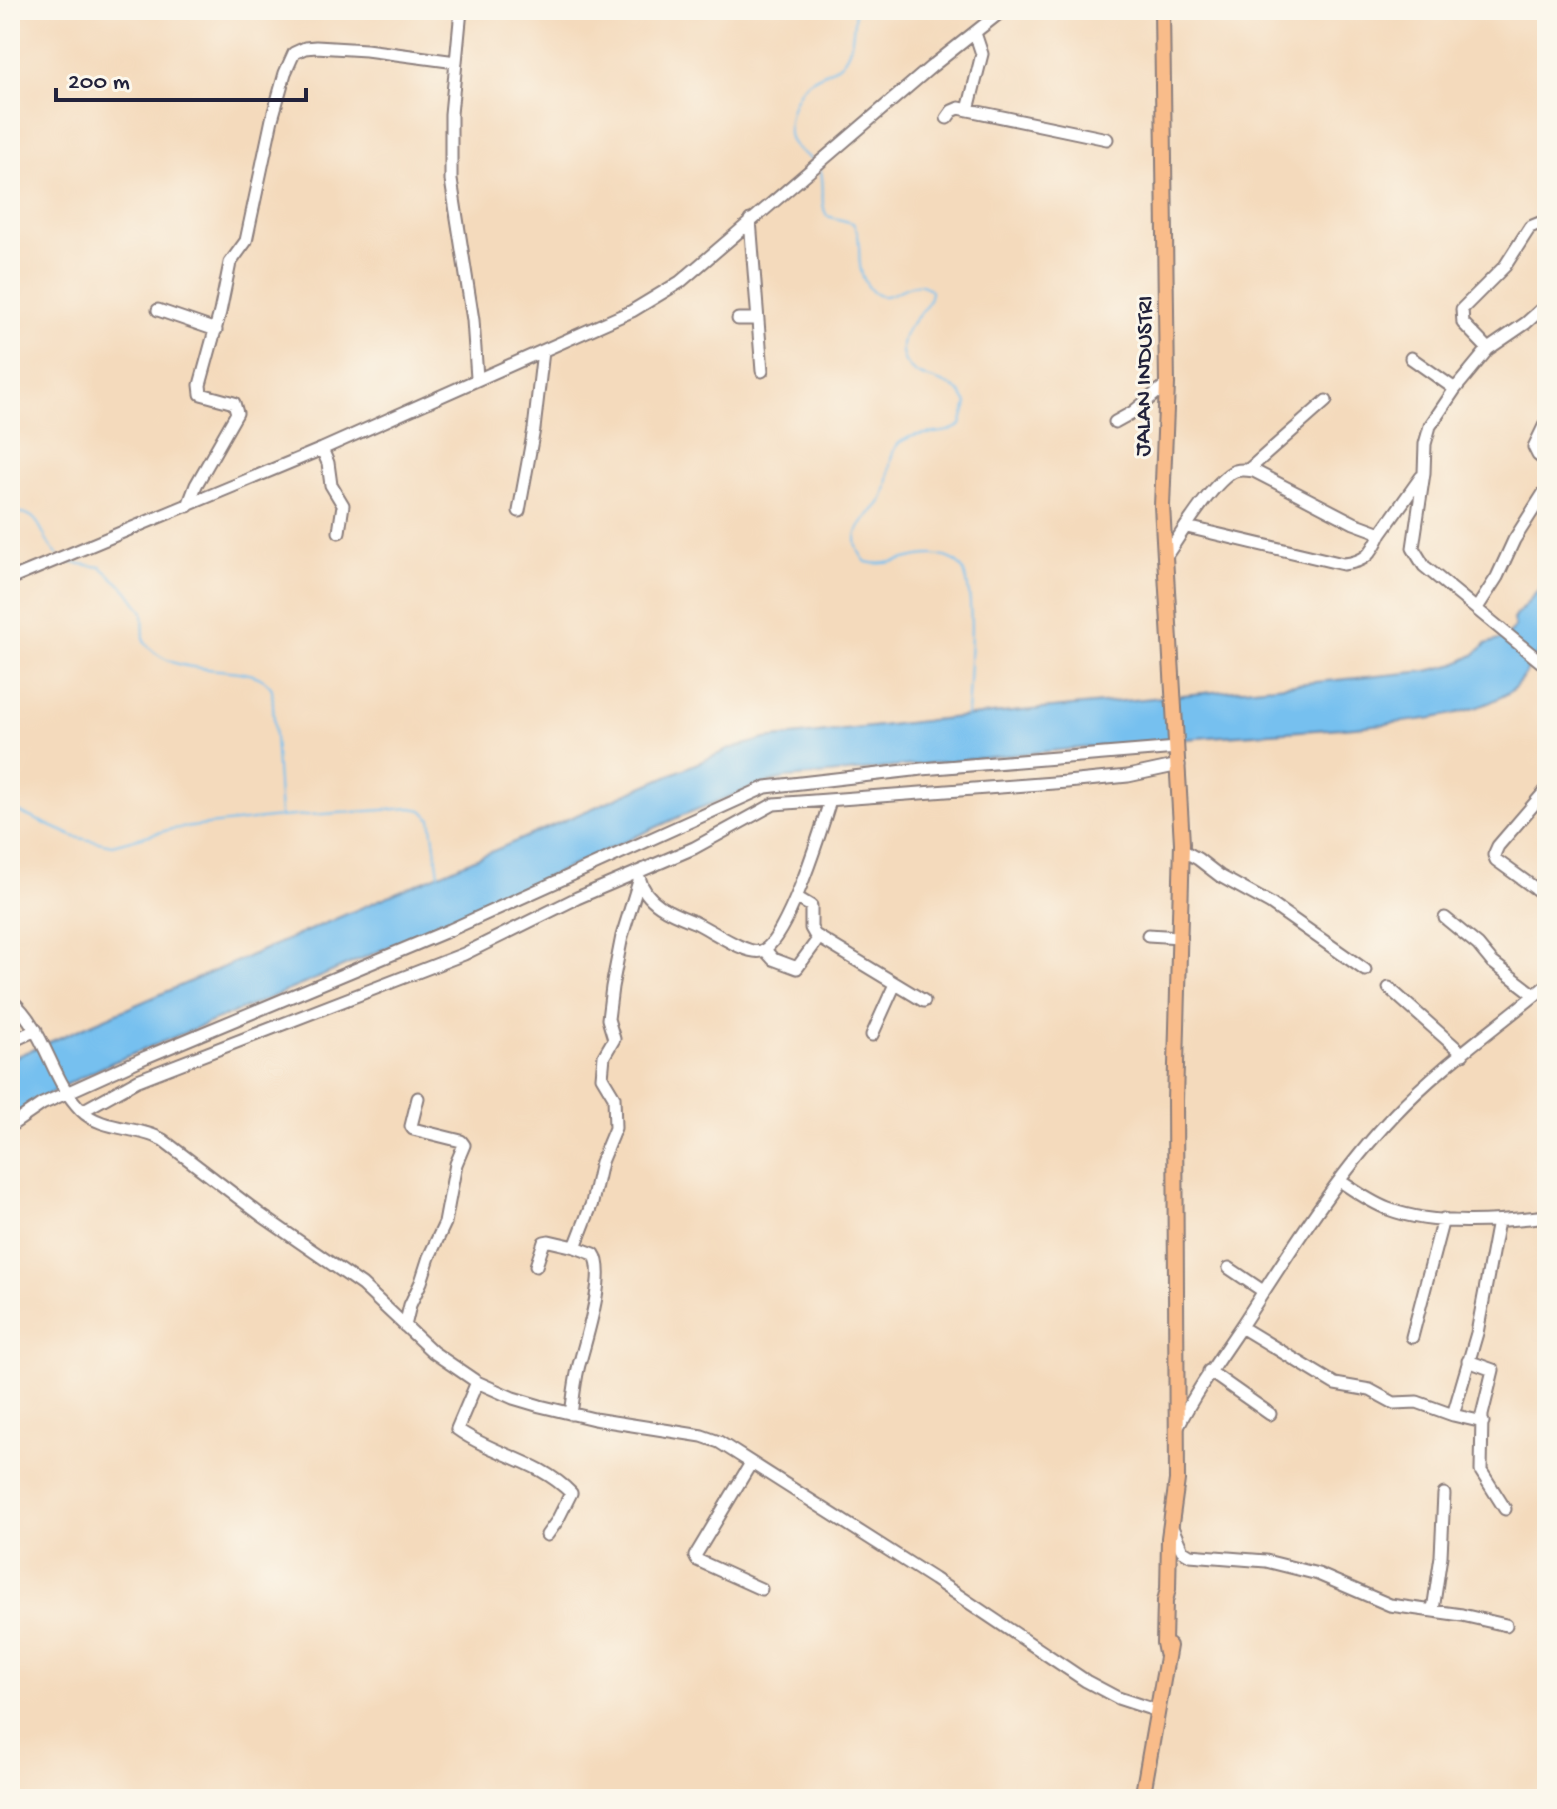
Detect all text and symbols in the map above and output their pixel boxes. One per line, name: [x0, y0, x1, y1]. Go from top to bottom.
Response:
scale bar: [56, 52, 306, 102]
text: 200 m: [68, 69, 130, 98]
street label: JALAN INDUSTRI: [1130, 295, 1161, 457]

